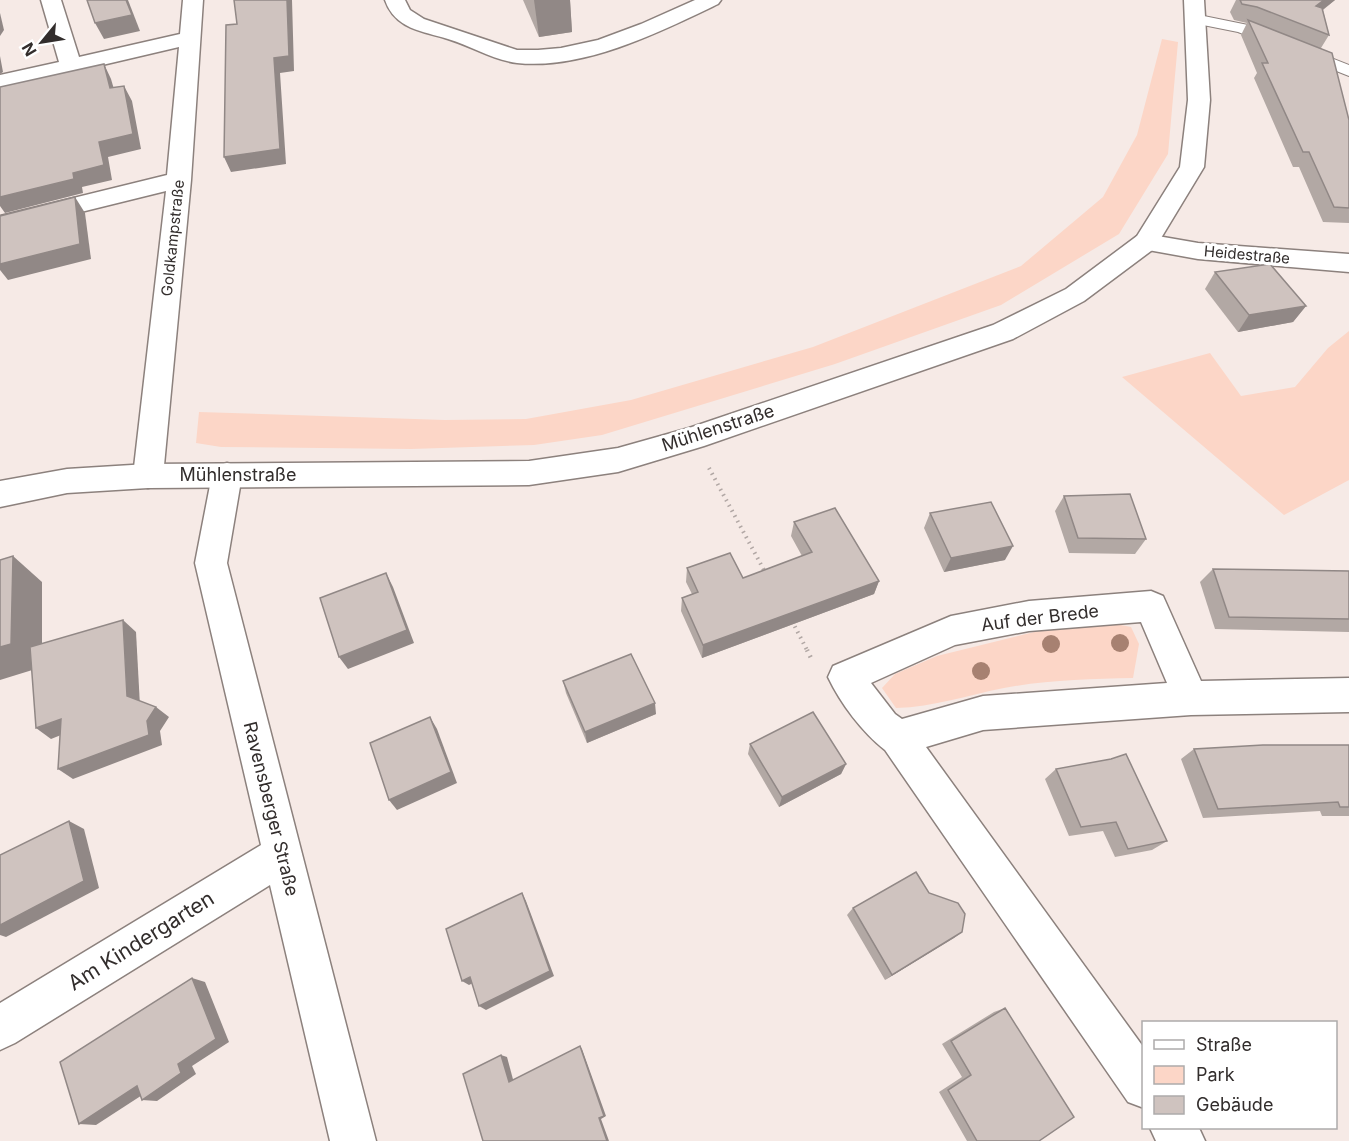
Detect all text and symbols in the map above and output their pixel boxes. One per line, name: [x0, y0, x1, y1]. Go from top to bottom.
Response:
north arrow: [12, 12, 72, 72]
text: N: [17, 39, 41, 60]
street label: Goldkampstraße: [157, 179, 188, 297]
street label: Heidestraße: [1203, 241, 1291, 268]
street label: Mühlenstraße: [659, 399, 777, 456]
street label: Mühlenstraße: [180, 464, 296, 485]
street label: Auf der Brede: [980, 600, 1100, 635]
street label: Ravensberger Straße: [240, 719, 303, 898]
street label: Am Kindergarten: [63, 886, 218, 996]
legend: [1142, 1021, 1337, 1129]
text: Straße: [1196, 1034, 1252, 1055]
text: Park: [1196, 1064, 1235, 1085]
text: Gebäude: [1196, 1094, 1273, 1115]

